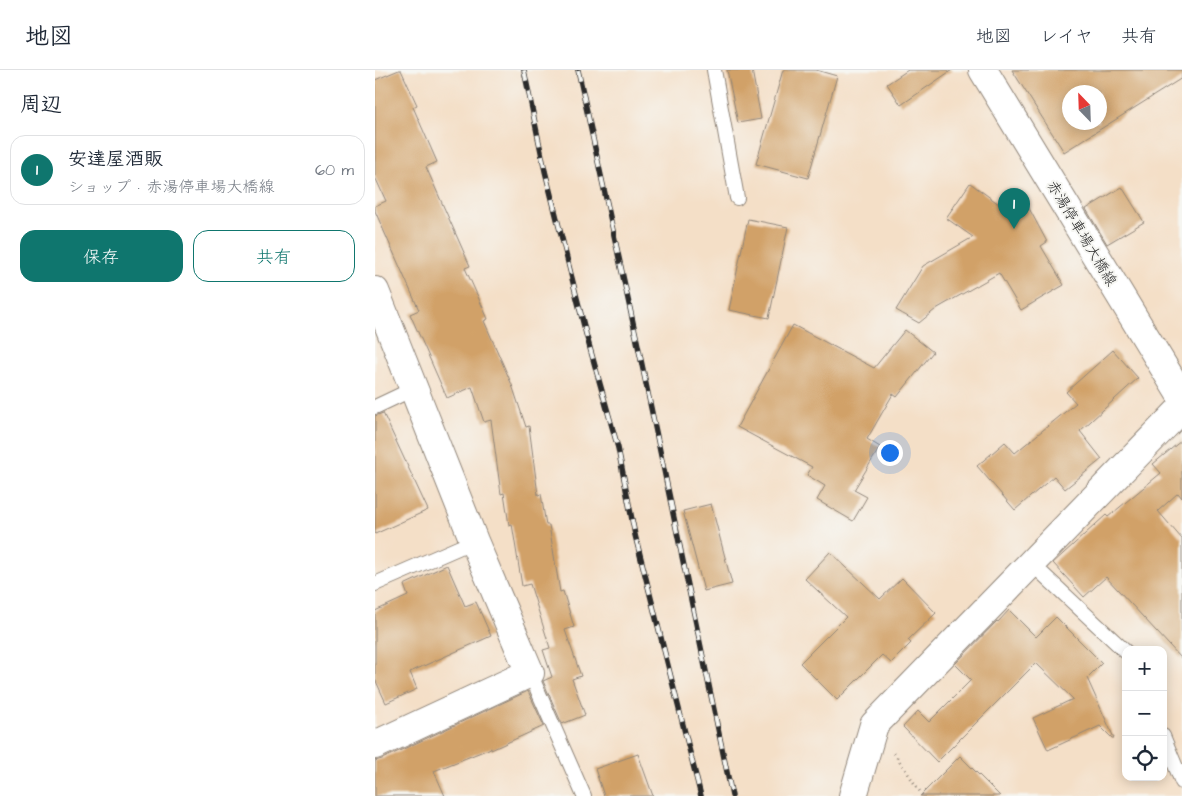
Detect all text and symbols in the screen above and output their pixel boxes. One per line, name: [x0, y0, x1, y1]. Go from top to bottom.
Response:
text: 地図: [25, 20, 73, 54]
text: 地図: [976, 24, 1012, 49]
text: レイヤ: [1040, 24, 1093, 49]
text: 共有: [1121, 24, 1157, 49]
north arrow: [1062, 85, 1107, 130]
text: 周辺: [20, 90, 62, 119]
text: 安達屋酒販: [68, 146, 163, 173]
text: 1: [36, 159, 38, 181]
text: 60 m: [315, 159, 354, 181]
text: ショップ · 赤湯停車場大橋線: [68, 176, 274, 198]
street label: 赤湯停車場大橋線: [1042, 176, 1121, 290]
pin: 1: [998, 188, 1030, 229]
button: 保存: [20, 230, 183, 282]
button: 共有: [193, 230, 355, 282]
your location: [877, 440, 903, 466]
map controls: [1122, 646, 1167, 781]
button: +: [1122, 646, 1167, 691]
button: −: [1122, 691, 1167, 736]
button: locate: [1122, 736, 1167, 781]

